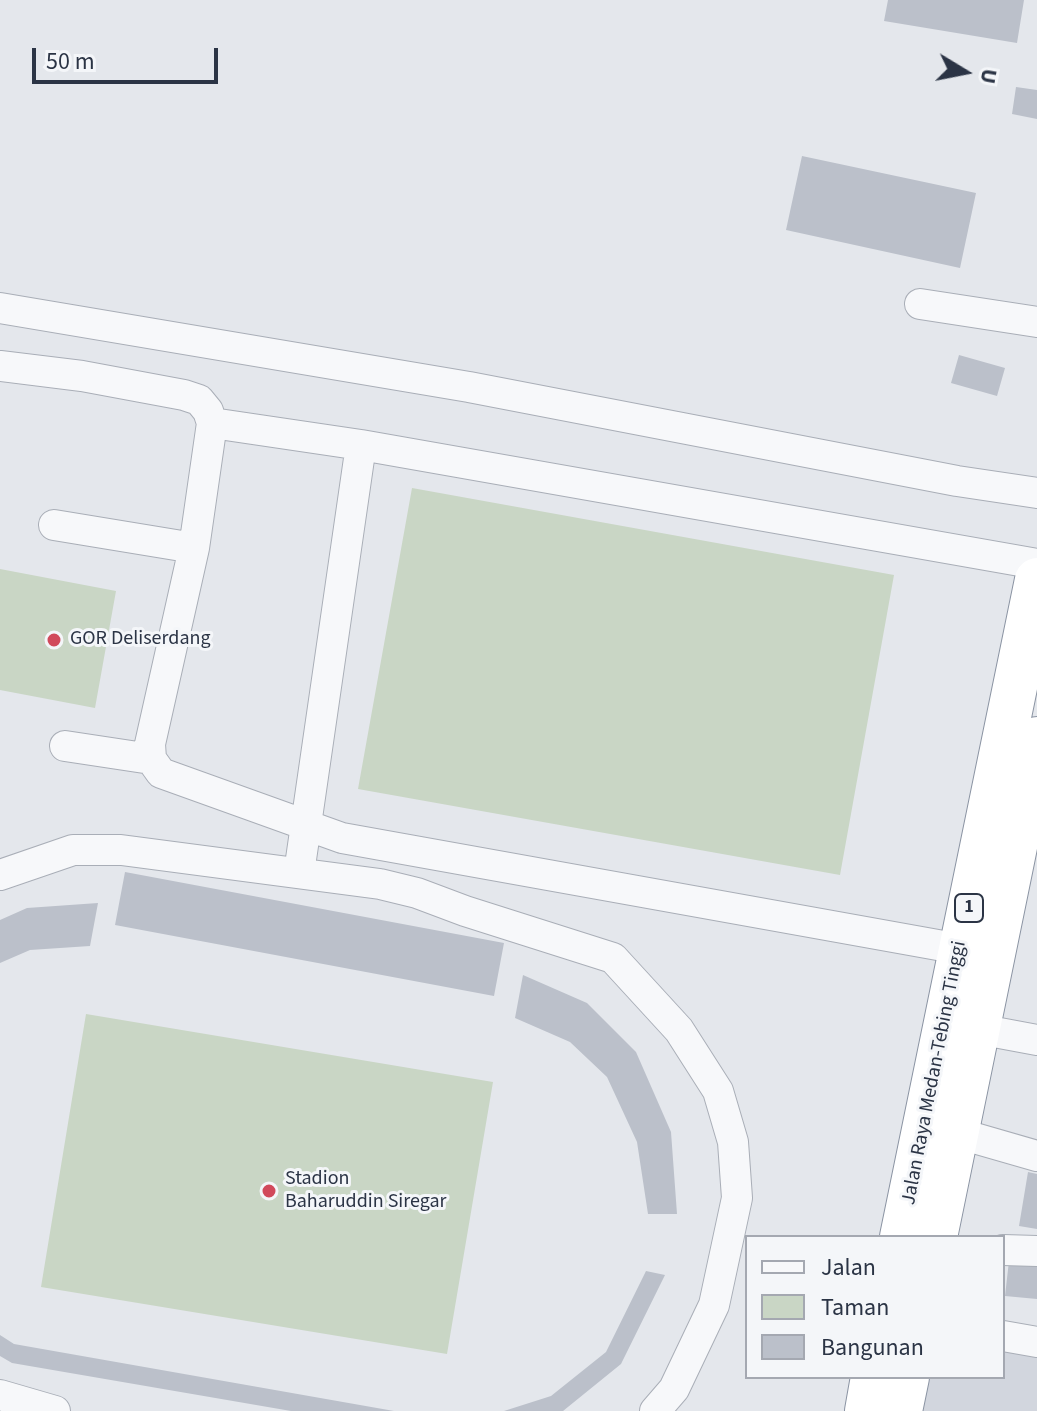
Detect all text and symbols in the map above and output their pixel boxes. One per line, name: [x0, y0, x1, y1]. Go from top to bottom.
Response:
scale bar: [36, 32, 222, 82]
north arrow: [925, 32, 1005, 112]
text: 50 m: [46, 44, 95, 79]
text: U: [972, 66, 1006, 86]
place label: GOR Deliserdang: [70, 628, 210, 652]
marker: GOR Deliserdang: [45, 631, 63, 649]
road number: 1: [955, 894, 983, 922]
street label: Jalan Raya Medan-Tebing Tinggi: [898, 939, 972, 1207]
place label: Stadion Baharuddin Siregar: [285, 1168, 447, 1215]
marker: Stadion Baharuddin Siregar: [260, 1182, 278, 1200]
legend: [745, 1235, 1005, 1379]
text: Jalan: [821, 1250, 876, 1285]
text: Taman: [821, 1290, 889, 1325]
text: Bangunan: [821, 1330, 924, 1365]

